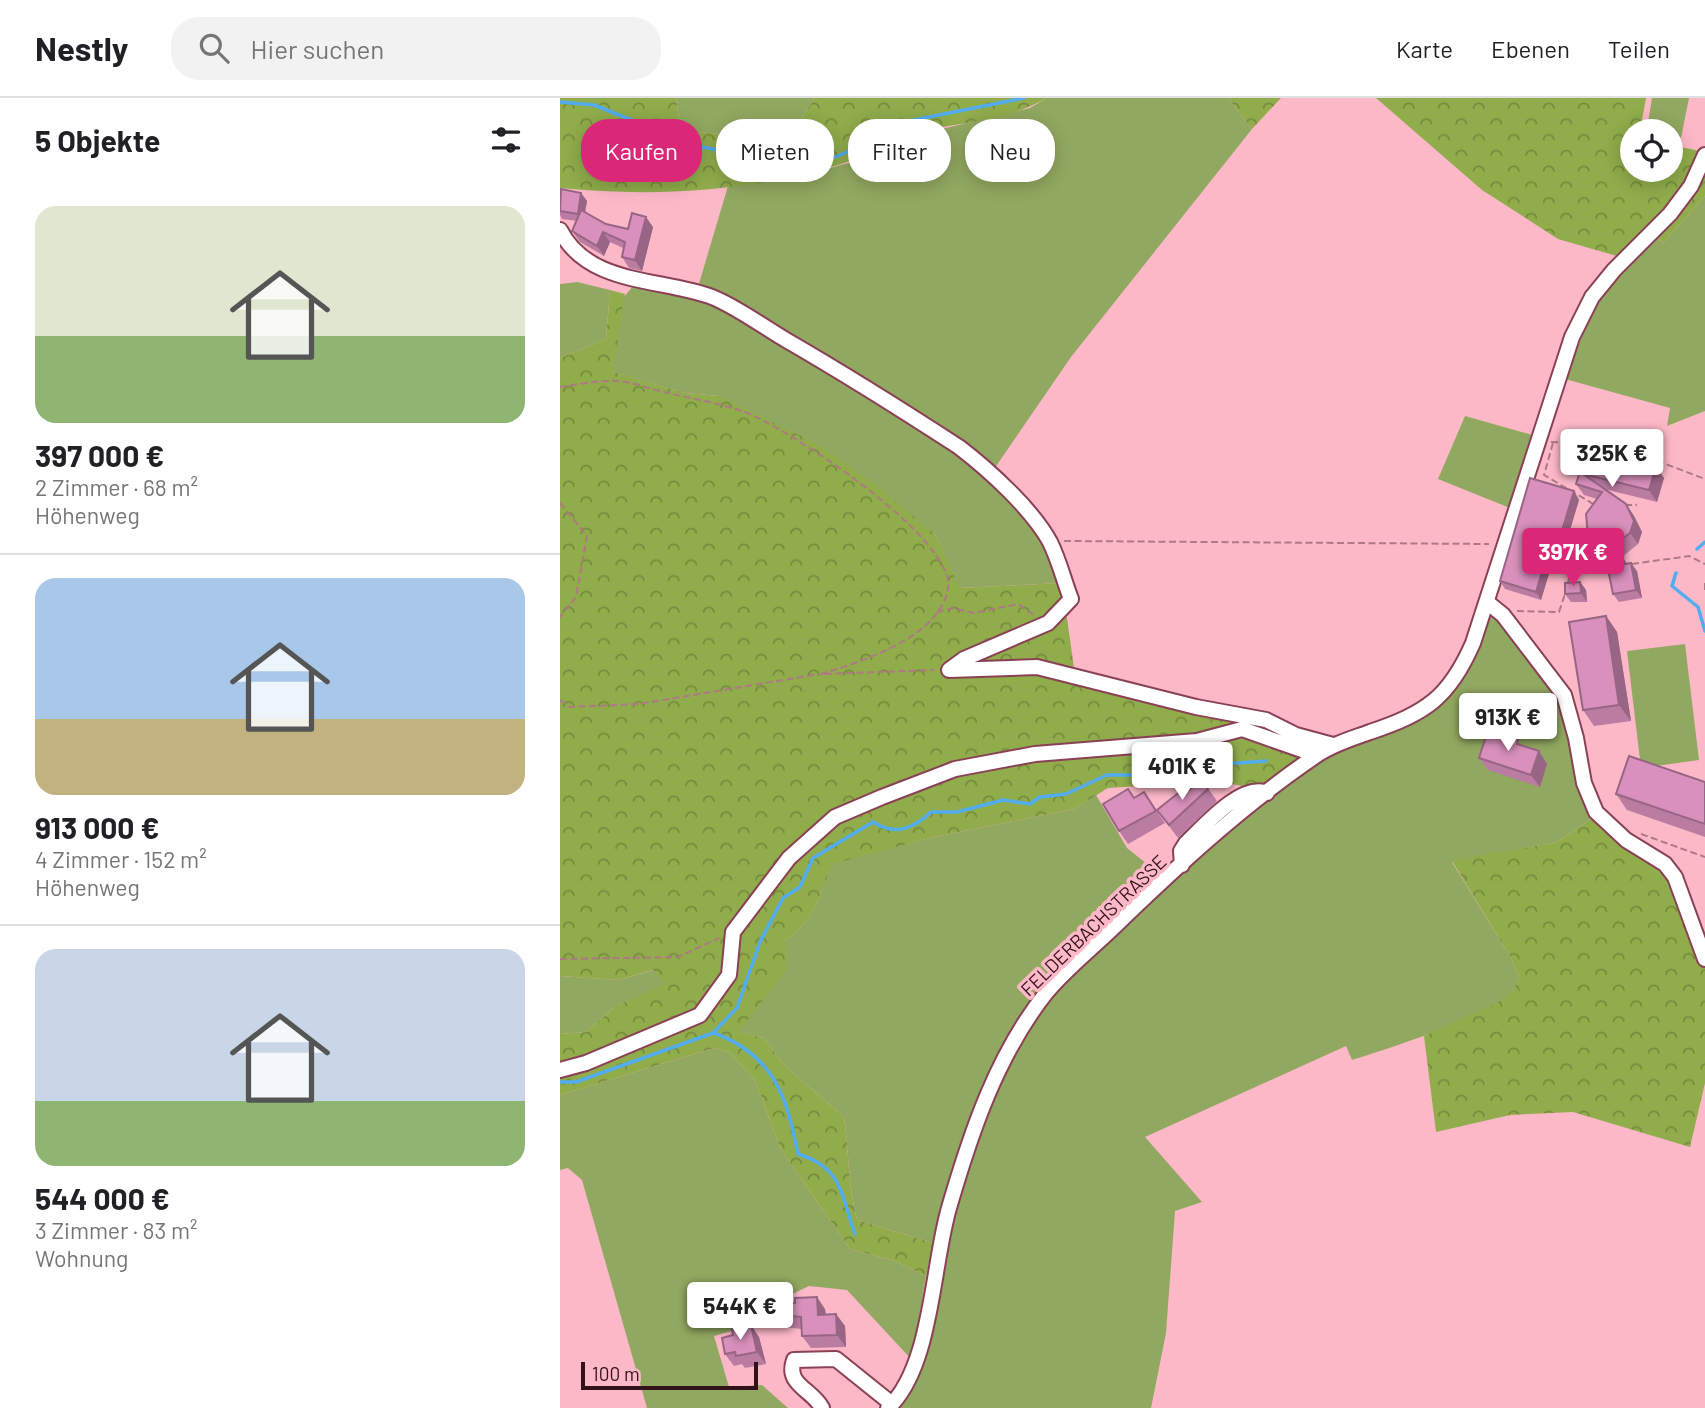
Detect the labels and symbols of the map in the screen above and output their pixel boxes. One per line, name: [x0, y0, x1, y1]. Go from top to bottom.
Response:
pin: 325K €: [1555, 430, 1669, 489]
pin: 397K €: [1516, 528, 1630, 588]
pin: 913K €: [1451, 694, 1565, 753]
pin: 401K €: [1125, 742, 1239, 802]
street label: FELDERBACHSTRASSE: [1016, 850, 1170, 1000]
pin: 544K €: [683, 1282, 797, 1342]
scale bar: [581, 1359, 758, 1391]

